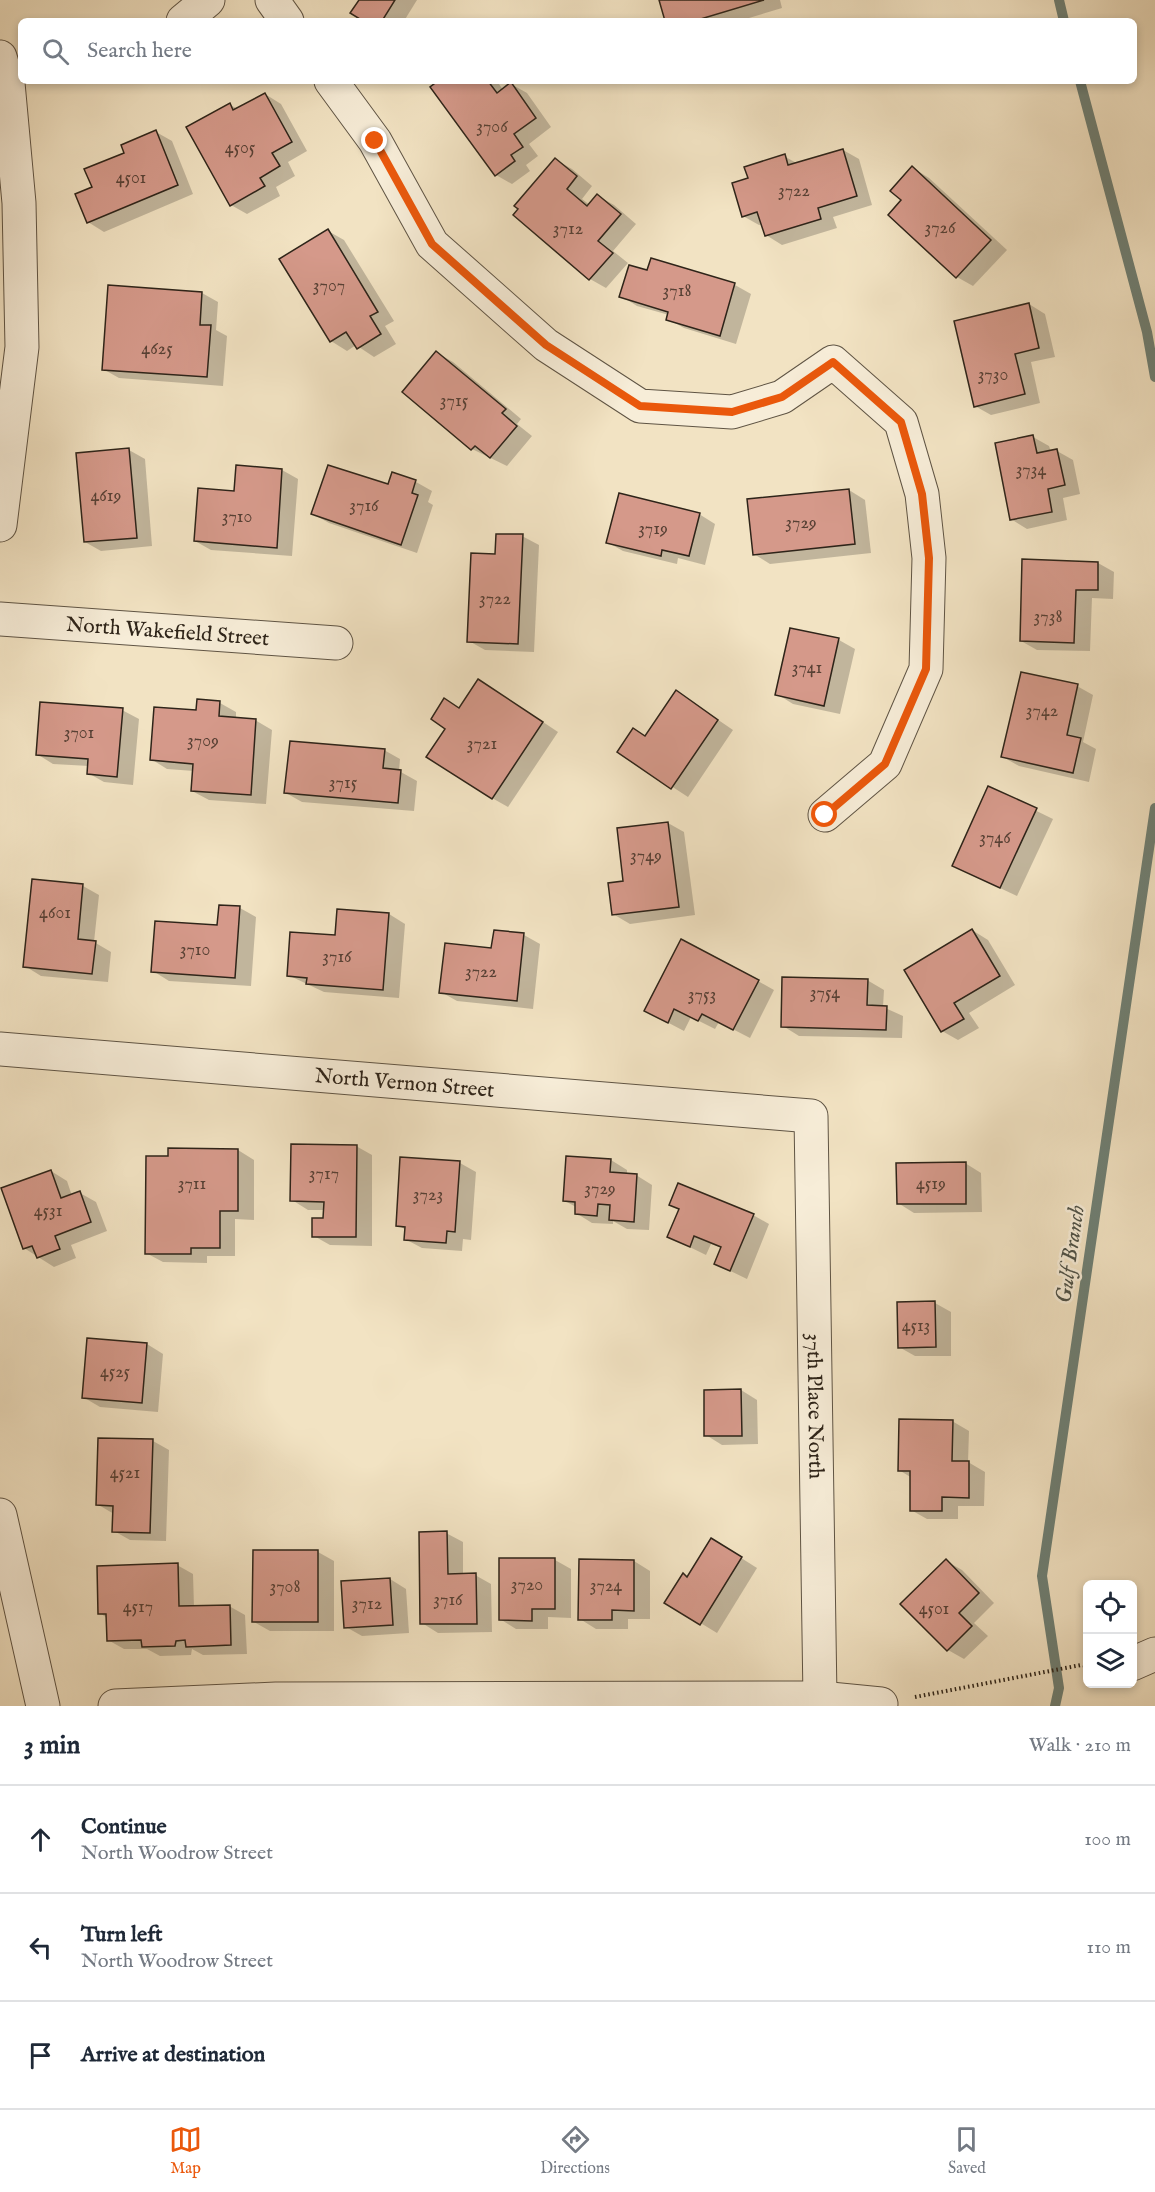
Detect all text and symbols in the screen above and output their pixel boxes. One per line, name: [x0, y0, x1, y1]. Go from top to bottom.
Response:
search box: [18, 18, 1137, 84]
icon: search: [39, 35, 72, 68]
text: Search here: [87, 37, 192, 65]
house number: 3706: [476, 116, 508, 139]
route end: [361, 127, 387, 153]
house number: 4505: [225, 137, 256, 160]
house number: 4501: [116, 167, 146, 190]
house number: 3722: [778, 180, 810, 203]
house number: 3726: [924, 217, 956, 240]
house number: 3712: [553, 218, 583, 241]
house number: 3707: [313, 275, 345, 298]
house number: 3718: [663, 280, 691, 303]
house number: 4625: [141, 338, 173, 361]
house number: 3730: [978, 364, 1008, 387]
house number: 3715: [440, 390, 469, 413]
house number: 3734: [1016, 459, 1047, 482]
house number: 4619: [91, 485, 121, 508]
house number: 3716: [349, 495, 379, 518]
house number: 3710: [222, 506, 252, 529]
house number: 3729: [785, 512, 817, 535]
house number: 3719: [638, 518, 668, 541]
house number: 3722: [479, 588, 511, 611]
house number: 3738: [1034, 606, 1062, 629]
street label: North Wakefield Street: [65, 612, 270, 653]
house number: 3741: [792, 657, 822, 680]
house number: 3742: [1026, 700, 1058, 723]
house number: 3701: [64, 722, 94, 745]
house number: 3709: [187, 730, 219, 753]
house number: 3721: [467, 733, 497, 756]
house number: 3715: [329, 772, 358, 795]
route start: [811, 801, 837, 827]
house number: 3746: [979, 827, 1011, 850]
house number: 3749: [630, 845, 662, 868]
house number: 4601: [39, 902, 71, 925]
house number: 3710: [180, 939, 210, 962]
house number: 3716: [322, 946, 352, 969]
house number: 3722: [465, 961, 497, 984]
house number: 3754: [810, 982, 840, 1005]
house number: 3753: [688, 984, 716, 1007]
street label: North Vernon Street: [314, 1063, 495, 1105]
house number: 3717: [309, 1163, 339, 1186]
house number: 3711: [178, 1173, 206, 1196]
house number: 4519: [916, 1173, 946, 1196]
house number: 3729: [584, 1178, 616, 1201]
house number: 3723: [413, 1184, 443, 1207]
house number: 4531: [34, 1200, 62, 1223]
water label: Gulf Branch: [1050, 1204, 1092, 1305]
house number: 4513: [902, 1315, 930, 1338]
street label: 37th Place North: [799, 1333, 829, 1479]
house number: 4525: [100, 1361, 131, 1384]
house number: 4521: [110, 1462, 140, 1485]
house number: 3720: [511, 1574, 543, 1597]
house number: 3724: [590, 1575, 622, 1598]
house number: 3708: [269, 1576, 301, 1599]
map controls: [1083, 1580, 1137, 1688]
button: locate: [1083, 1580, 1137, 1634]
house number: 3716: [433, 1589, 463, 1612]
house number: 3712: [352, 1593, 382, 1616]
house number: 4517: [123, 1596, 153, 1619]
house number: 4501: [919, 1598, 949, 1621]
button: layers: [1083, 1634, 1137, 1688]
text: 3 min: [24, 1729, 80, 1762]
text: Walk · 210 m: [1029, 1733, 1131, 1758]
text: Continue: [81, 1813, 167, 1841]
icon: ahead: [24, 1823, 57, 1856]
text: 100 m: [1084, 1827, 1131, 1852]
text: North Woodrow Street: [81, 1841, 273, 1866]
text: Turn left: [81, 1921, 163, 1949]
icon: left: [24, 1931, 57, 1964]
text: 110 m: [1087, 1935, 1131, 1960]
text: North Woodrow Street: [81, 1949, 273, 1974]
icon: arrive: [24, 2039, 57, 2072]
text: Arrive at destination: [81, 2041, 265, 2069]
tab: Map: [169, 2123, 202, 2179]
tab: Directions: [540, 2123, 610, 2179]
tab: Saved: [948, 2123, 986, 2179]

